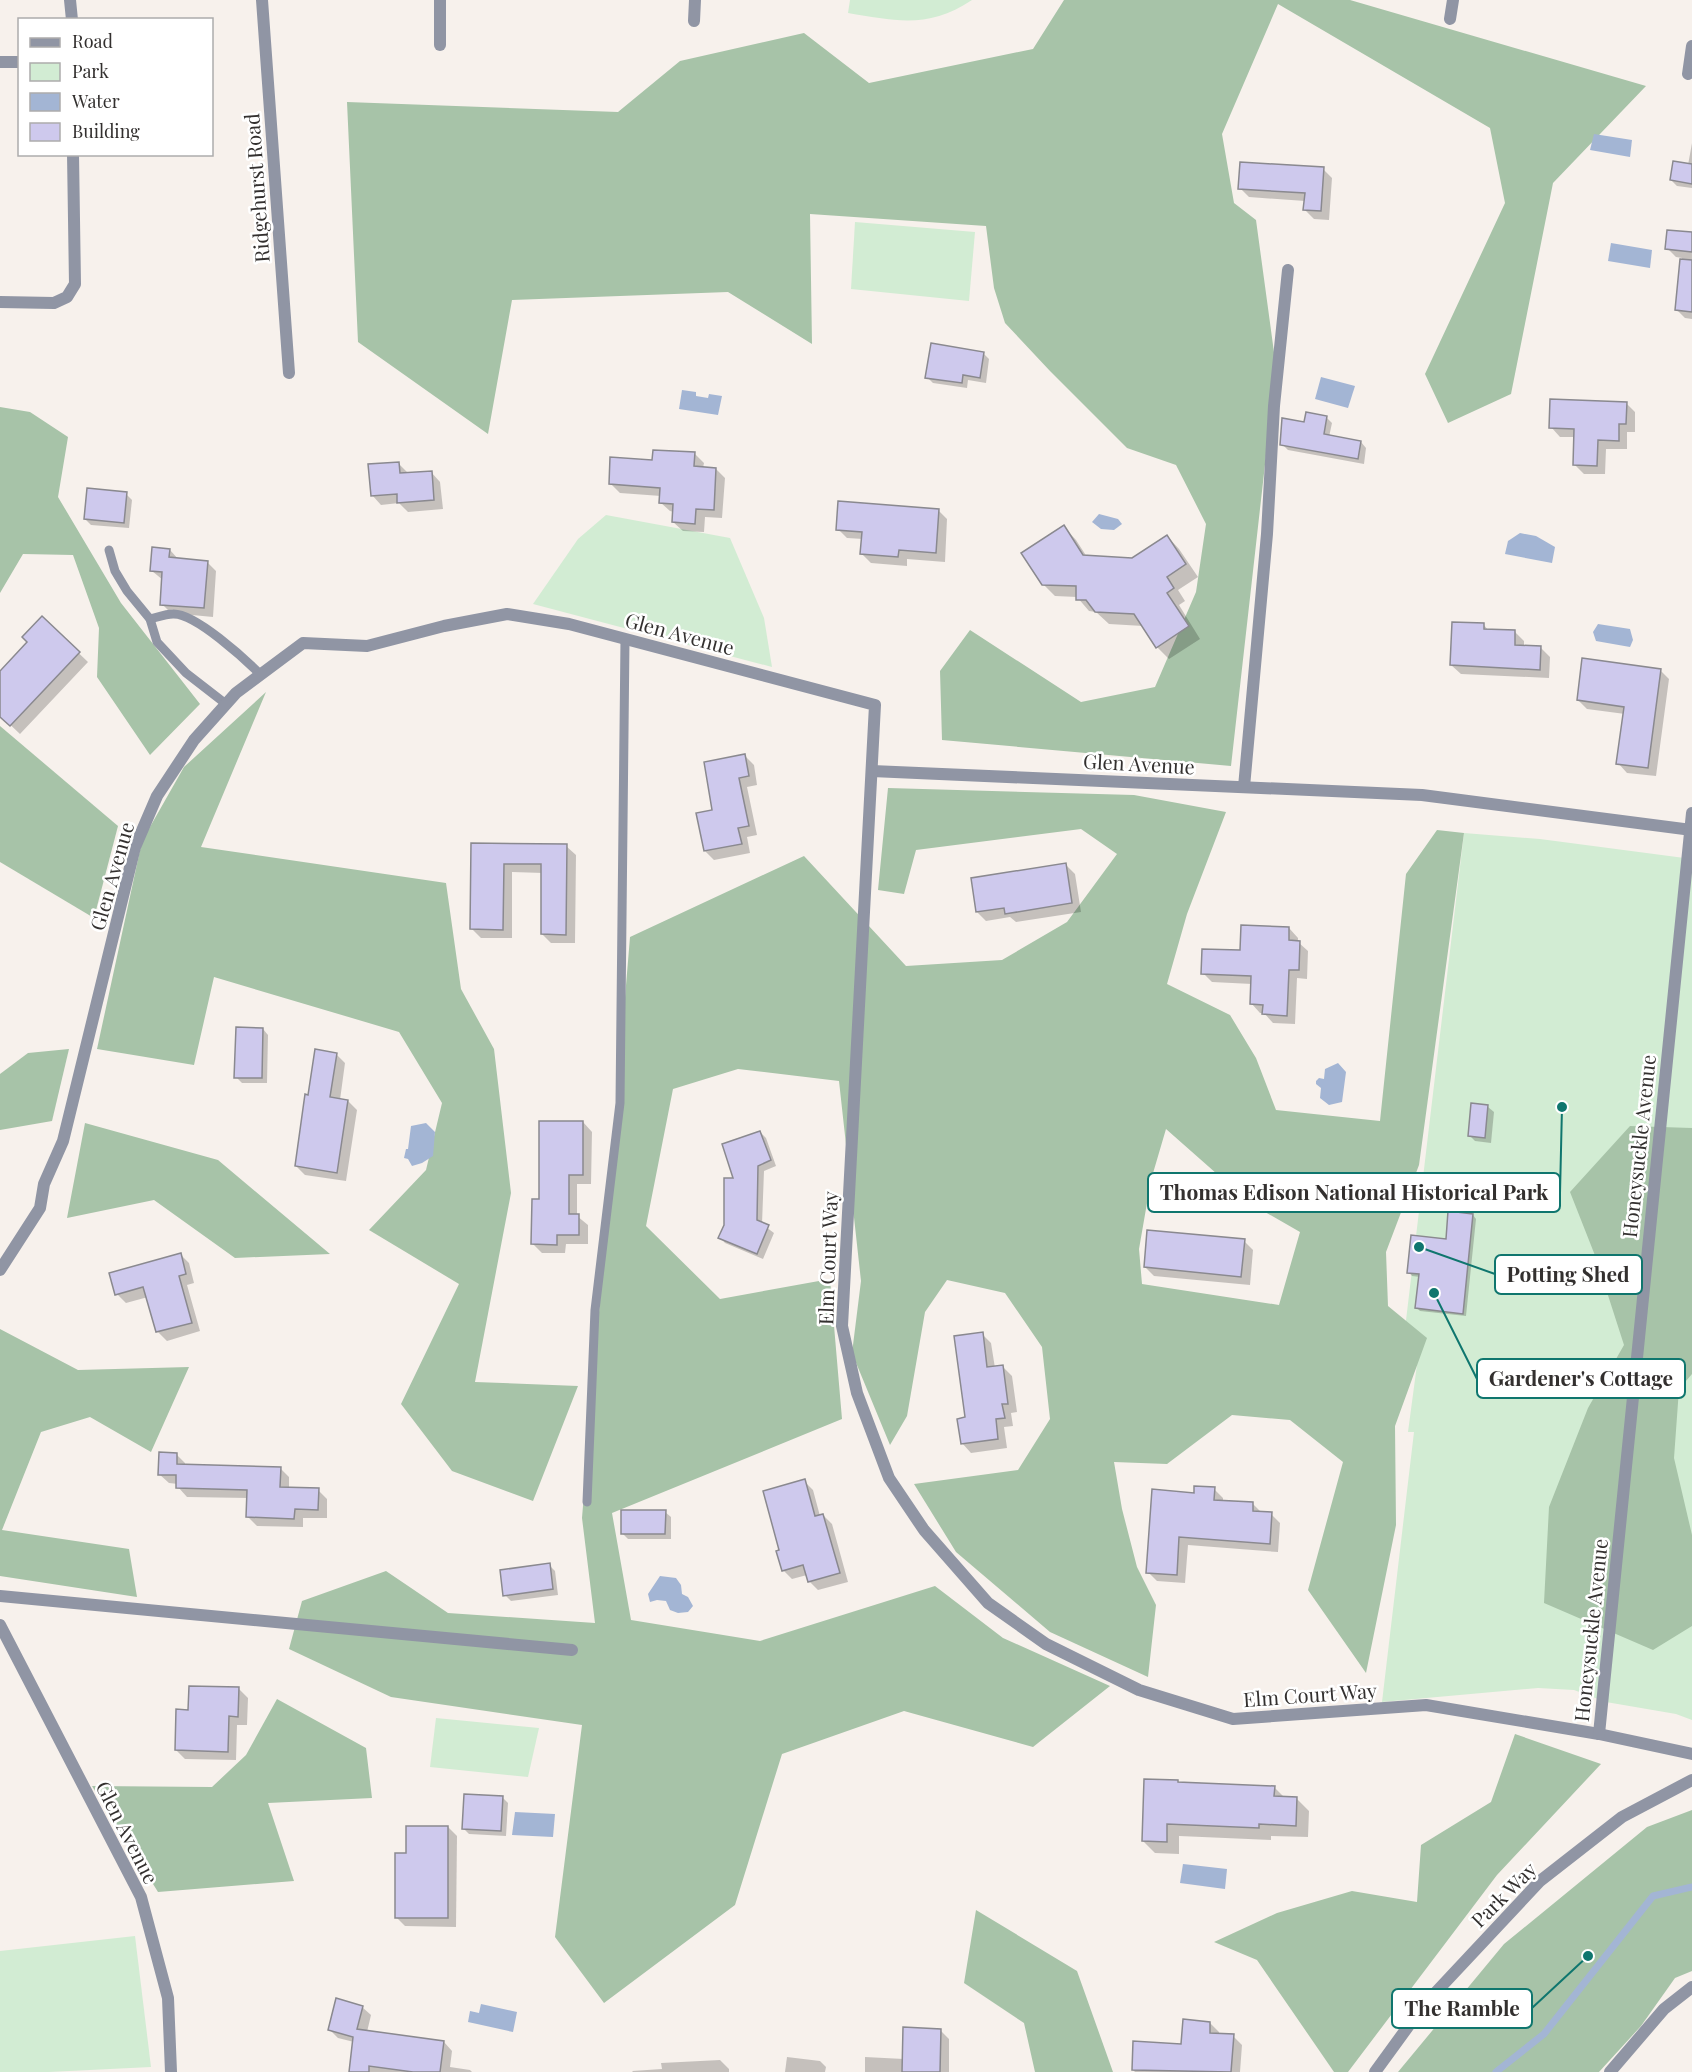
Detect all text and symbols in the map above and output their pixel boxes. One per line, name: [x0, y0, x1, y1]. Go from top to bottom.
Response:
legend: [18, 18, 213, 156]
text: Road: [72, 29, 113, 53]
text: Park: [72, 59, 109, 83]
text: Water: [71, 89, 120, 113]
street label: Ridgehurst Road: [237, 112, 275, 263]
text: Building: [72, 119, 140, 143]
street label: Glen Avenue: [622, 605, 738, 661]
street label: Glen Avenue: [1082, 747, 1196, 779]
street label: Glen Avenue: [83, 819, 139, 933]
street label: Honeysuckle Avenue: [1615, 1053, 1661, 1239]
callout: Thomas Edison National Historical Park: [1148, 1173, 1560, 1212]
text: Thomas Edison National Historical Park: [1160, 1177, 1549, 1205]
street label: Elm Court Way: [811, 1191, 843, 1325]
callout: Potting Shed: [1495, 1255, 1642, 1294]
text: Potting Shed: [1506, 1259, 1630, 1287]
callout: Gardener's Cottage: [1477, 1359, 1685, 1398]
text: Gardener's Cottage: [1489, 1363, 1673, 1391]
street label: Honeysuckle Avenue: [1567, 1537, 1613, 1723]
street label: Elm Court Way: [1242, 1676, 1378, 1712]
street label: Glen Avenue: [91, 1776, 165, 1888]
street label: Park Way: [1464, 1855, 1542, 1933]
callout: The Ramble: [1392, 1989, 1532, 2028]
text: The Ramble: [1404, 1993, 1520, 2021]

